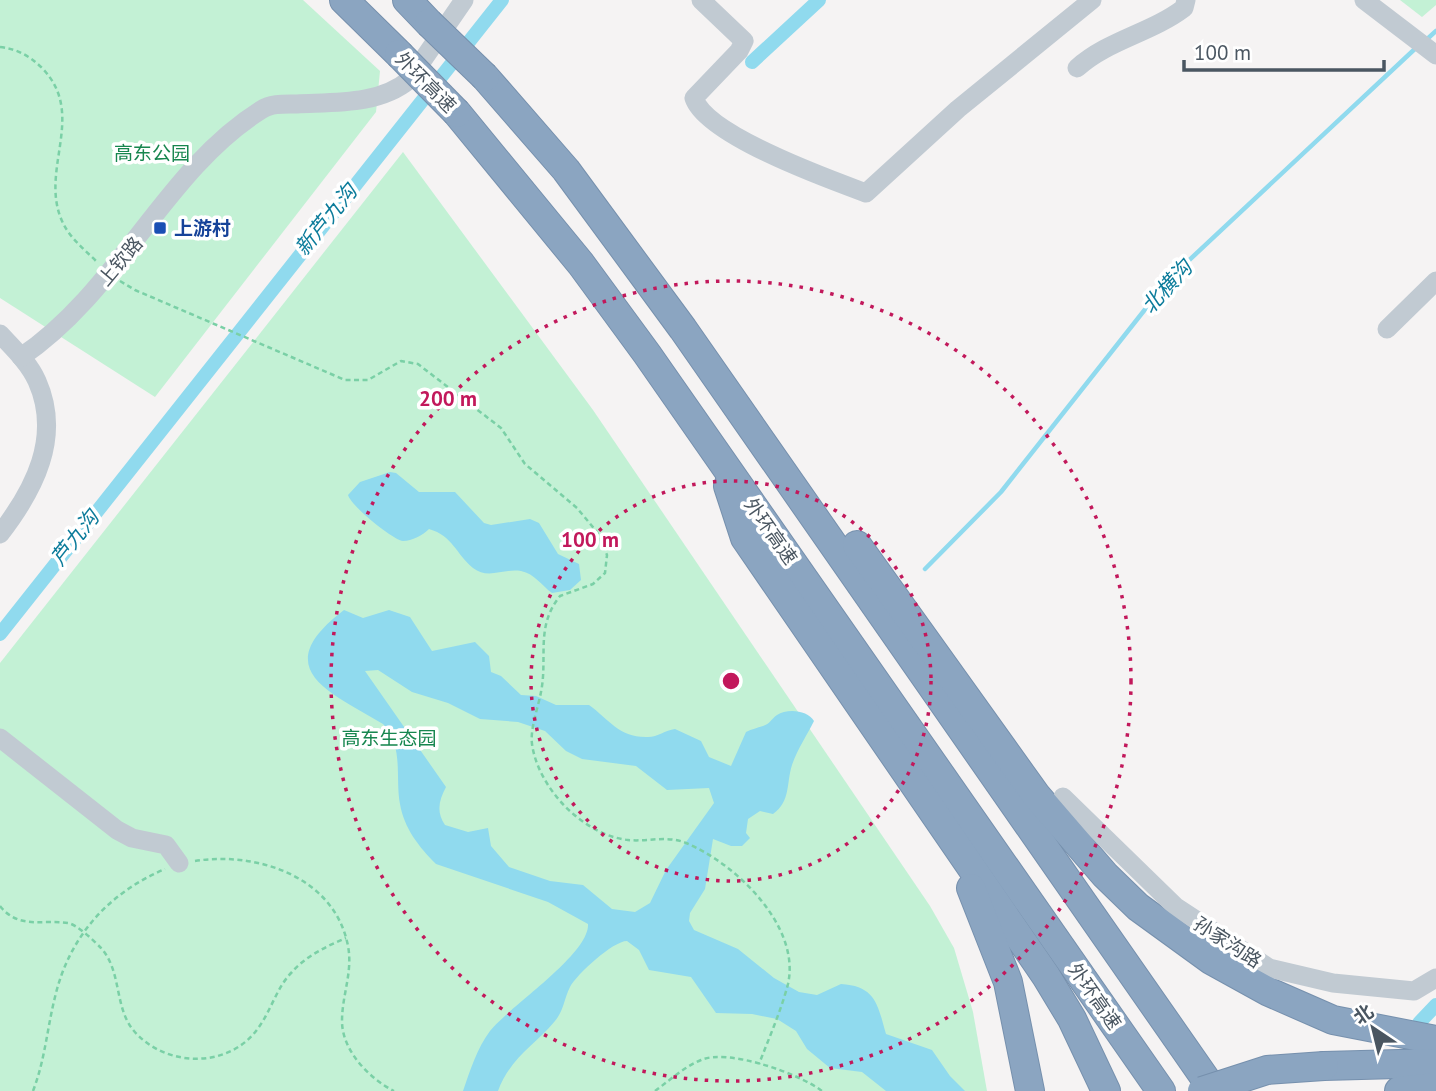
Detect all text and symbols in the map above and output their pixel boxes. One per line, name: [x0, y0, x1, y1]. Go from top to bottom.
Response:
scale bar: [1184, 28, 1384, 72]
text: 100 m: [1194, 39, 1251, 66]
street label: 外环高速: [391, 47, 461, 117]
park label: 高东公园: [114, 141, 190, 165]
water label: 新芦九沟: [289, 177, 364, 261]
place label: 上游村: [174, 216, 231, 240]
marker: 上游村: [152, 220, 168, 236]
street label: 上钦路: [92, 231, 148, 291]
water label: 北横沟: [1136, 253, 1199, 319]
text: 200 m: [419, 385, 477, 412]
street label: 外环高速: [739, 493, 803, 569]
water label: 芦九沟: [45, 503, 106, 571]
text: 100 m: [561, 526, 619, 553]
centre of rings: [719, 669, 743, 693]
park label: 高东生态园: [341, 726, 437, 750]
street label: 孙家沟路: [1190, 911, 1266, 973]
street label: 外环高速: [1063, 958, 1127, 1034]
north arrow: [1338, 993, 1408, 1063]
text: 北: [1349, 999, 1378, 1029]

